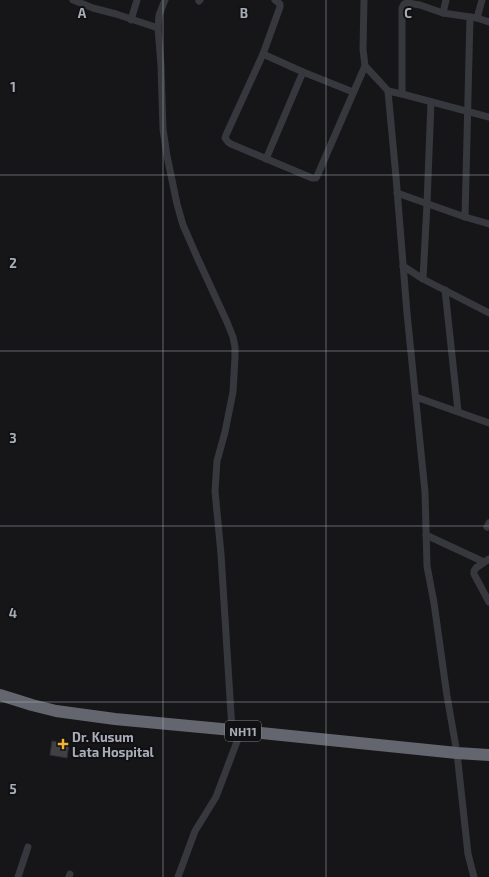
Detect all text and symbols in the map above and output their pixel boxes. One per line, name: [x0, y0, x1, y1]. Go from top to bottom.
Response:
text: A: [78, 5, 87, 21]
text: B: [240, 5, 248, 21]
text: C: [404, 5, 412, 21]
text: 1: [10, 79, 16, 95]
text: 2: [9, 255, 17, 271]
text: 3: [9, 430, 17, 446]
text: 4: [9, 605, 17, 621]
road number: NH11: [225, 721, 261, 741]
place label: Dr. Kusum Lata Hospital: [72, 729, 155, 760]
marker: Dr. Kusum Lata Hospital: [57, 738, 69, 750]
text: 5: [9, 781, 17, 797]

